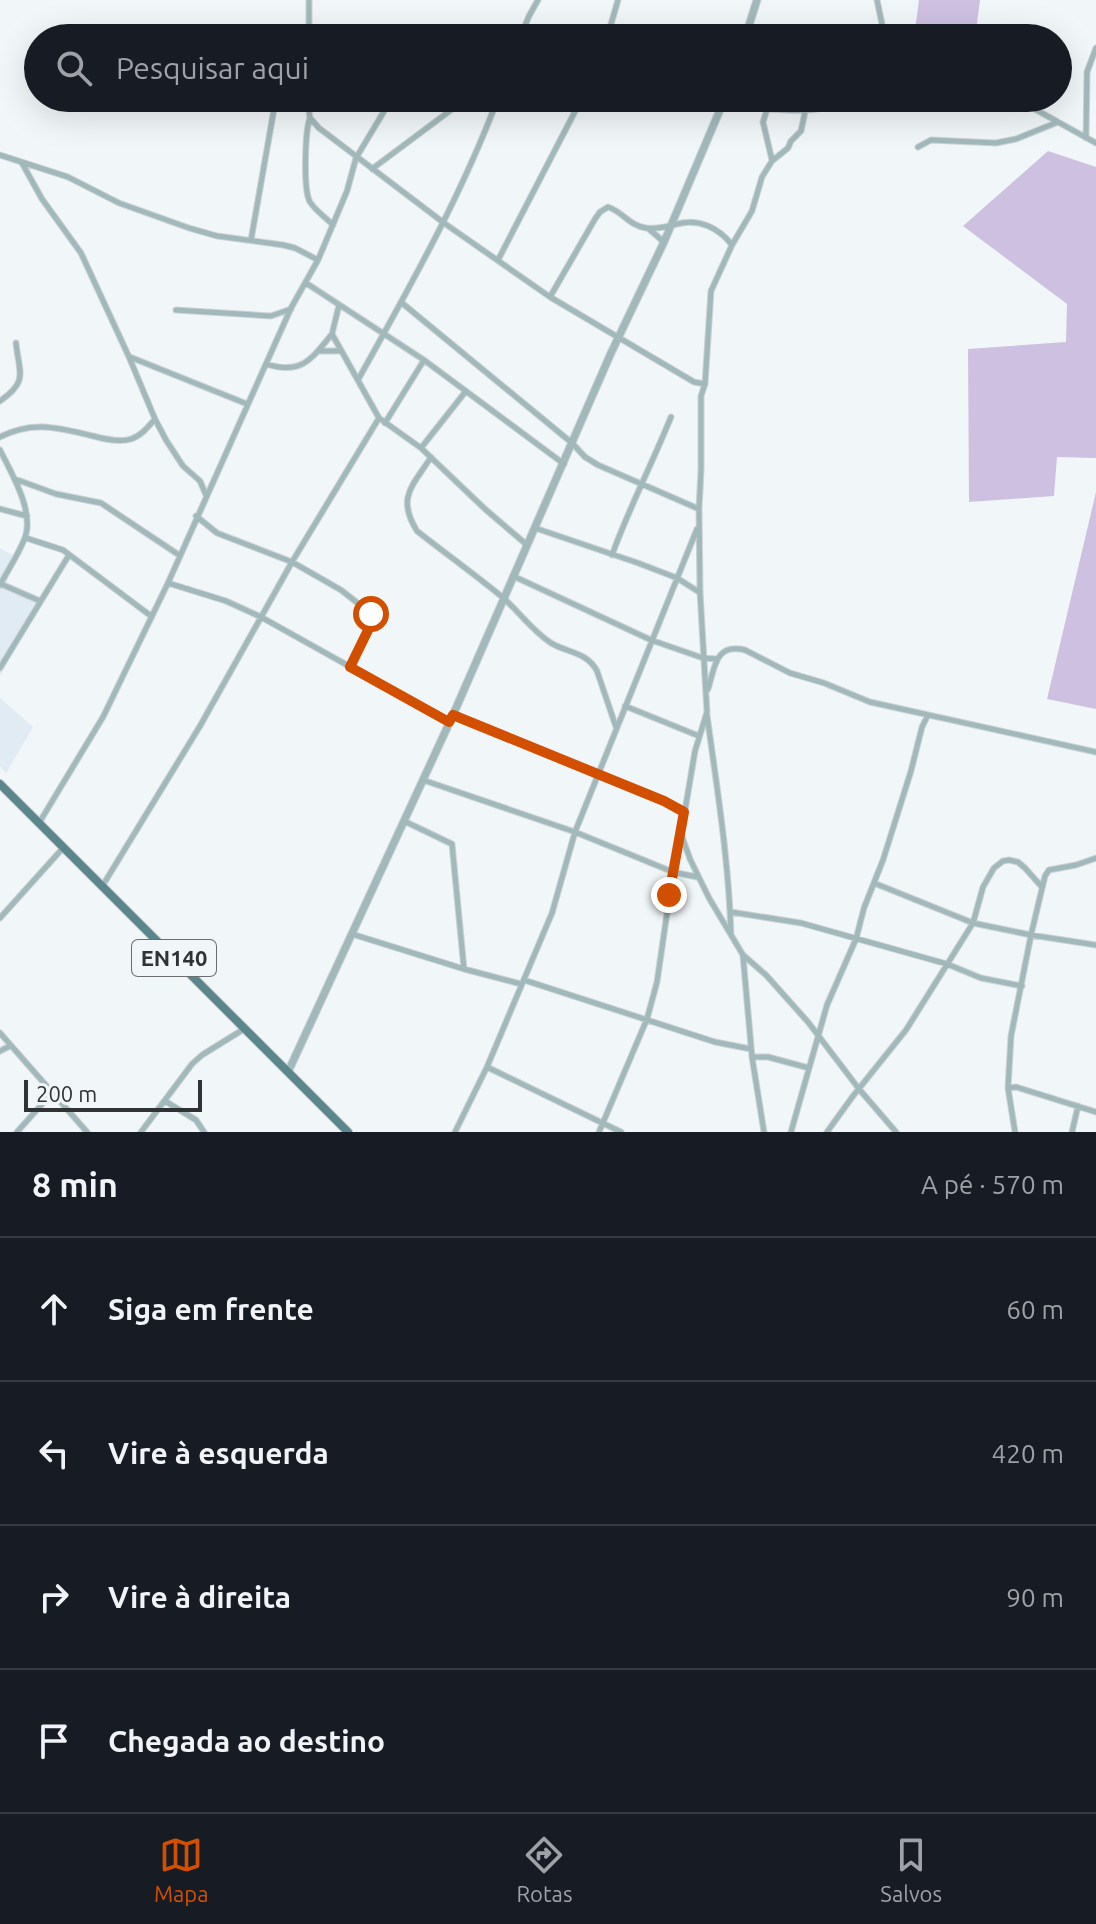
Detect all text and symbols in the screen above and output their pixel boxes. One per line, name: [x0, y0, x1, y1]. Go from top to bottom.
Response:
search box: [24, 24, 1072, 112]
icon: search: [52, 46, 96, 90]
text: Pesquisar aqui: [116, 51, 309, 85]
route start: [353, 596, 389, 632]
route end: [651, 877, 687, 913]
road number: EN140: [132, 940, 216, 976]
scale bar: [24, 1076, 202, 1112]
text: 200 m: [36, 1081, 97, 1106]
text: 8 min: [32, 1165, 118, 1203]
text: A pé · 570 m: [921, 1170, 1064, 1199]
icon: ahead: [32, 1287, 76, 1331]
text: Siga em frente: [108, 1292, 314, 1326]
text: 60 m: [1006, 1295, 1064, 1324]
icon: left: [32, 1431, 76, 1475]
text: Vire à esquerda: [108, 1436, 329, 1470]
text: 420 m: [992, 1439, 1064, 1468]
icon: right: [32, 1575, 76, 1619]
text: Vire à direita: [108, 1580, 291, 1614]
text: 90 m: [1006, 1583, 1064, 1612]
icon: arrive: [32, 1719, 76, 1763]
text: Chegada ao destino: [108, 1724, 385, 1758]
tab: Mapa: [154, 1833, 209, 1906]
tab: Rotas: [516, 1833, 572, 1906]
tab: Salvos: [880, 1833, 942, 1906]

